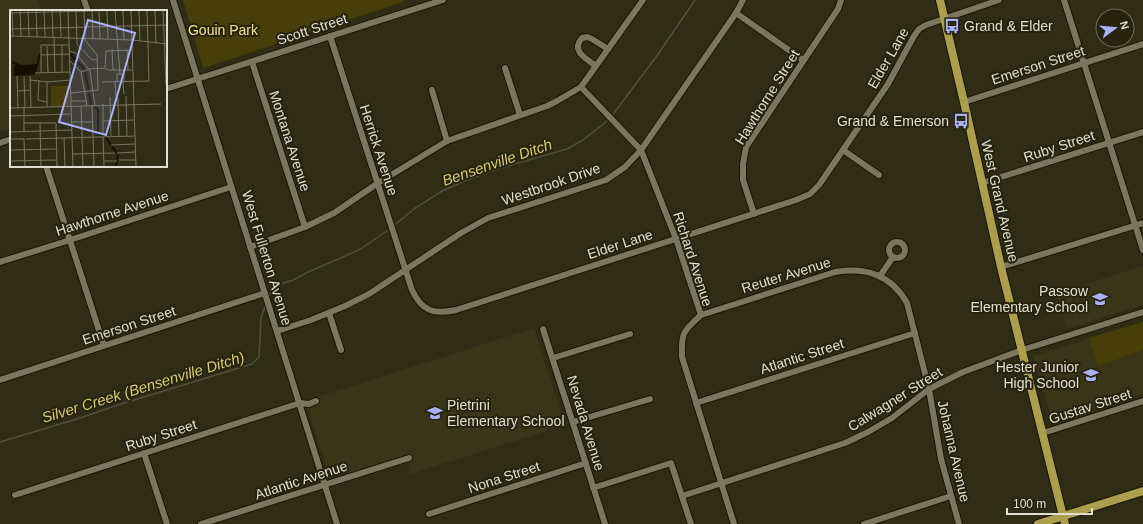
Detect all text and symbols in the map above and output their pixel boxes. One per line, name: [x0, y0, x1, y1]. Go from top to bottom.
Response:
north arrow: [1095, 8, 1135, 48]
inset map: [10, 10, 167, 167]
street label: Scott Street: [275, 10, 349, 48]
bus stop icon: Grand & Elder: [943, 17, 961, 35]
place label: Grand & Elder: [964, 18, 1053, 34]
text: N: [1118, 20, 1131, 31]
park label: Gouin Park: [188, 22, 259, 38]
street label: Elder Lane: [864, 24, 912, 91]
street label: Emerson Street: [989, 42, 1087, 88]
street label: Hawthorne Street: [731, 46, 803, 147]
street label: Montana Avenue: [266, 89, 314, 194]
street label: Herrick Avenue: [357, 103, 401, 198]
bus stop icon: Grand & Emerson: [952, 112, 970, 130]
place label: Grand & Emerson: [837, 113, 949, 129]
street label: Ruby Street: [1021, 127, 1097, 165]
water label: Bensenville Ditch: [440, 135, 554, 189]
street label: West Grand Avenue: [978, 138, 1022, 264]
street label: Westbrook Drive: [500, 160, 603, 208]
street label: Hawthorne Avenue: [53, 187, 171, 239]
street label: West Fullerton Avenue: [239, 189, 295, 328]
street label: Richard Avenue: [670, 210, 716, 309]
street label: Elder Lane: [585, 226, 655, 262]
street label: Reuter Avenue: [739, 254, 833, 296]
place label: Passow Elementary School: [970, 283, 1089, 315]
school or university icon: Passow Elementary School: [1091, 290, 1109, 308]
street label: Emerson Street: [80, 302, 178, 348]
street label: Atlantic Street: [758, 335, 846, 377]
water label: Silver Creek (Bensenville Ditch): [40, 348, 246, 426]
place label: Hester Junior High School: [996, 359, 1079, 391]
street label: Calwagner Street: [845, 363, 945, 434]
school or university icon: Hester Junior High School: [1082, 366, 1100, 384]
street label: Nevada Avenue: [564, 374, 608, 473]
street label: Gustav Street: [1047, 385, 1133, 427]
place label: Pietrini Elementary School: [447, 397, 565, 429]
street label: Johanna Avenue: [934, 398, 974, 504]
school or university icon: Pietrini Elementary School: [426, 404, 444, 422]
street label: Ruby Street: [123, 416, 199, 454]
street label: Atlantic Avenue: [253, 457, 349, 502]
street label: Nona Street: [466, 458, 542, 496]
scale bar: [1007, 490, 1092, 516]
text: 100 m: [1013, 497, 1046, 511]

